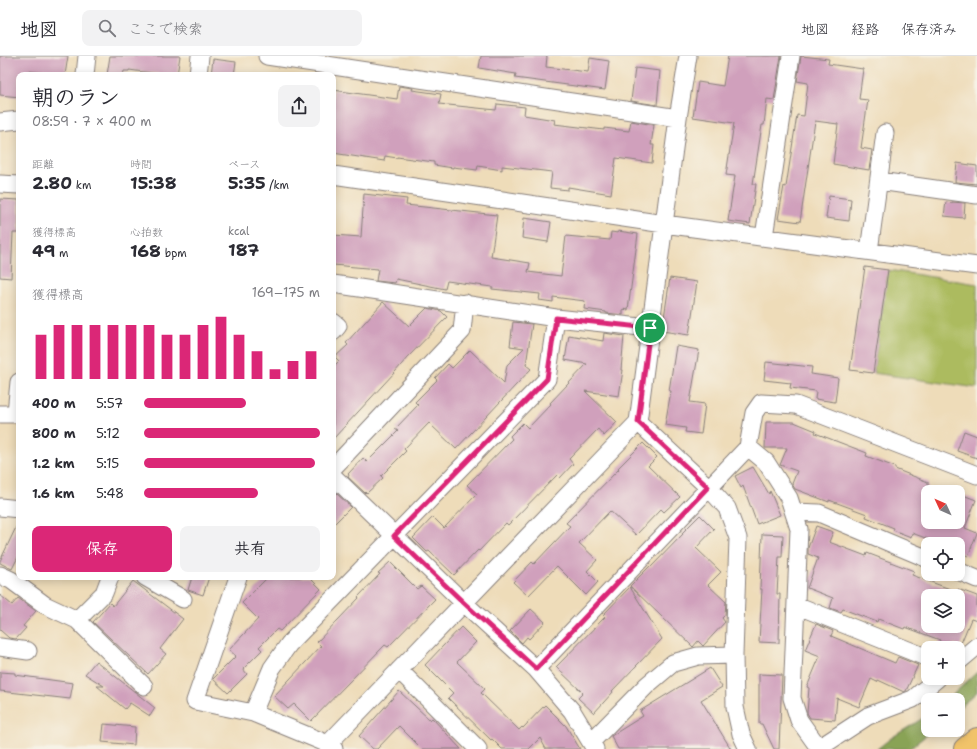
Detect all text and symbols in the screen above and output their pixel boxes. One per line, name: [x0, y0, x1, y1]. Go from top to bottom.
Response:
search box: [82, 10, 362, 46]
text: 地図: [20, 17, 58, 42]
icon: search: [96, 17, 118, 39]
text: ここで検索: [128, 19, 203, 39]
text: 地図: [801, 20, 829, 38]
text: 経路: [851, 20, 879, 38]
text: 保存済み: [901, 20, 957, 38]
text: 朝のラン: [32, 83, 120, 112]
button: share: [278, 85, 320, 127]
text: 08:59 · 7 × 400 m: [32, 113, 152, 130]
text: 距離: [32, 157, 54, 172]
text: 時間: [130, 157, 152, 172]
text: ペース: [228, 157, 260, 172]
text: 2.80: [32, 172, 72, 194]
text: 15:38: [130, 172, 177, 194]
text: 5:35: [228, 172, 266, 194]
text: km: [72, 178, 91, 193]
text: /km: [266, 178, 289, 193]
text: kcal: [228, 224, 249, 239]
text: 獲得標高: [32, 225, 76, 240]
text: 心拍数: [130, 225, 163, 240]
text: 187: [228, 239, 259, 261]
text: 49: [32, 240, 55, 262]
text: 168: [130, 240, 161, 262]
text: m: [55, 246, 69, 261]
text: bpm: [161, 246, 187, 261]
text: 169–175 m: [252, 284, 320, 301]
text: 獲得標高: [32, 286, 84, 303]
pin: [633, 311, 667, 345]
icon: arrive: [639, 317, 661, 339]
text: 400 m: [32, 395, 76, 412]
text: 5:57: [96, 395, 123, 412]
text: 800 m: [32, 425, 76, 442]
text: 5:12: [96, 425, 120, 442]
text: 1.2 km: [32, 455, 75, 472]
text: 5:15: [96, 455, 119, 472]
text: 1.6 km: [32, 485, 75, 502]
text: 5:48: [96, 485, 124, 502]
north arrow: [921, 485, 965, 529]
map controls: [921, 485, 965, 737]
button: 保存: [32, 526, 172, 572]
button: 共有: [180, 526, 320, 572]
button: locate: [921, 537, 965, 581]
button: layers: [921, 589, 965, 633]
button: +: [921, 641, 965, 685]
button: −: [921, 693, 965, 737]

